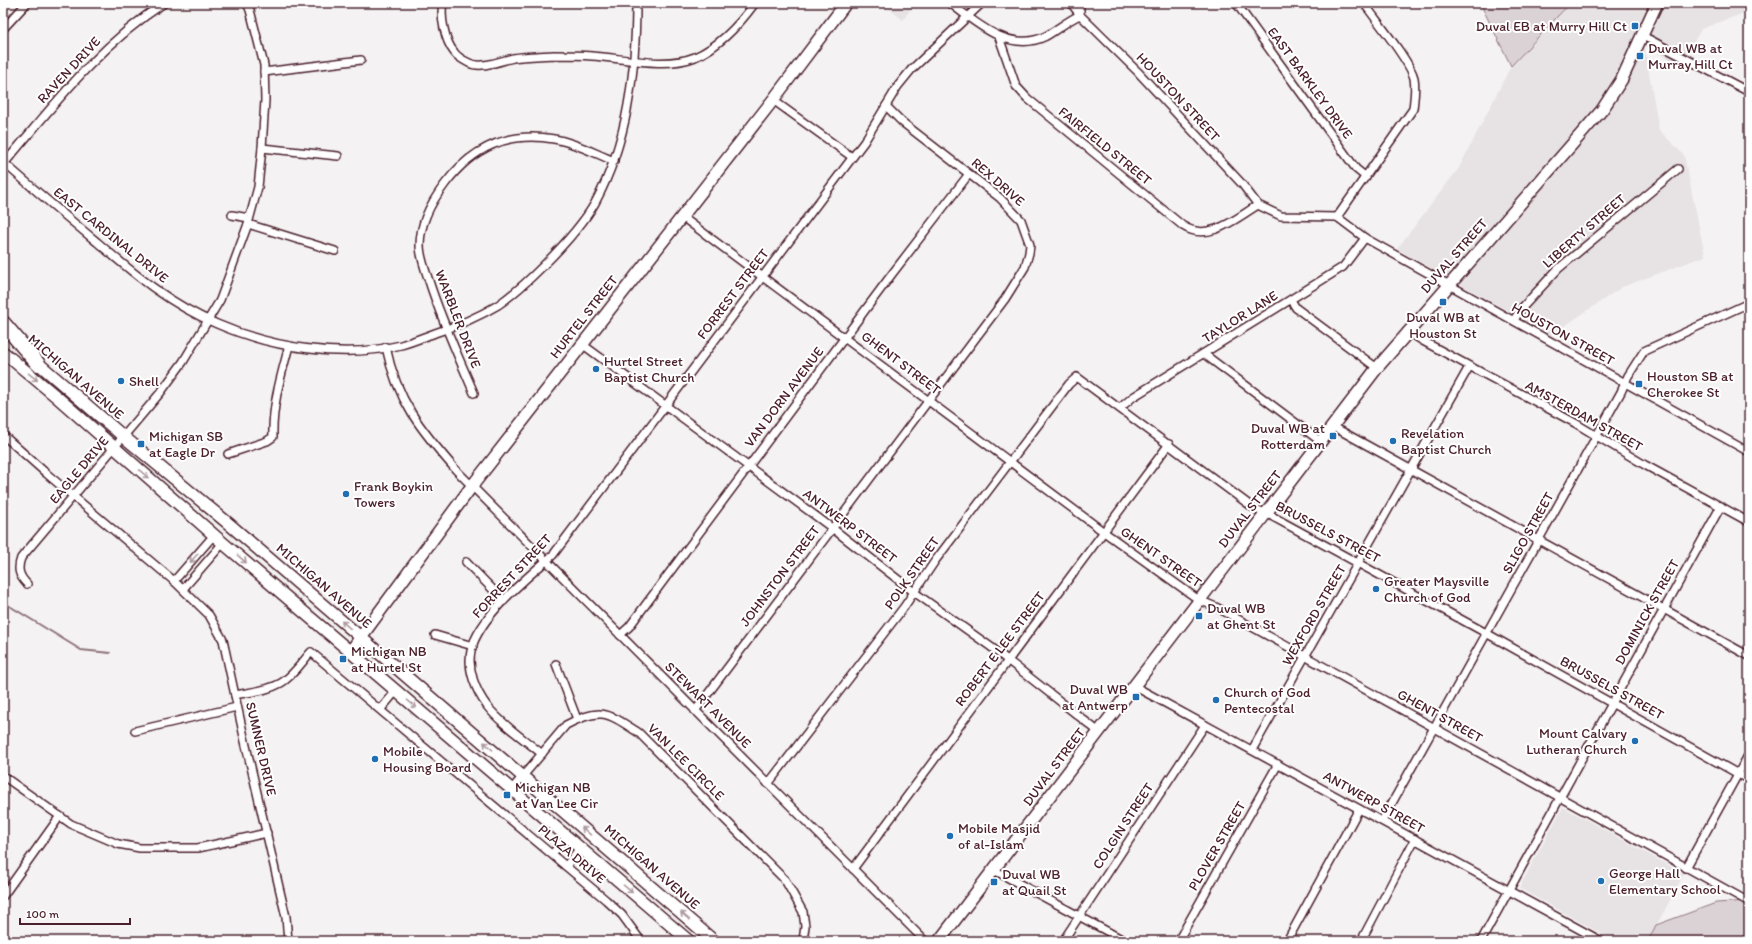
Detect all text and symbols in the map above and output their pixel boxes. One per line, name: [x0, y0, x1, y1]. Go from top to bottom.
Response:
place label: Duval EB at Murry Hill Ct: [1476, 18, 1627, 35]
marker: Duval EB at Murry Hill Ct: [1630, 21, 1640, 31]
street label: EAST BARKLEY DRIVE: [1264, 24, 1356, 142]
street label: RAVEN DRIVE: [34, 33, 104, 107]
place label: Duval WB at Murray Hill Ct: [1648, 40, 1733, 73]
street label: HOUSTON STREET: [1133, 49, 1224, 145]
marker: Duval WB at Murray Hill Ct: [1635, 51, 1645, 61]
street label: FAIRFIELD STREET: [1055, 103, 1155, 189]
street label: REX DRIVE: [968, 154, 1028, 210]
street label: EAST CARDINAL DRIVE: [50, 183, 172, 287]
street label: LIBERTY STREET: [1539, 190, 1629, 272]
street label: DUVAL STREET: [1417, 215, 1491, 297]
street label: FORREST STREET: [693, 245, 773, 343]
street label: WARBLER DRIVE: [431, 267, 485, 371]
street label: HURTEL STREET: [546, 272, 622, 362]
street label: TAYLOR LANE: [1199, 287, 1281, 347]
marker: Duval WB at Houston St: [1438, 297, 1448, 307]
street label: HOUSTON STREET: [1509, 299, 1618, 369]
place label: Duval WB at Houston St: [1406, 309, 1480, 342]
street label: GHENT STREET: [858, 328, 944, 398]
street label: MICHIGAN AVENUE: [25, 331, 128, 423]
street label: VAN DORN AVENUE: [741, 343, 827, 451]
place label: Hurtel Street Baptist Church: [604, 353, 695, 386]
marker: Hurtel Street Baptist Church: [591, 364, 601, 374]
place label: Houston SB at Cherokee St: [1647, 368, 1734, 401]
one-way arrow: [27, 372, 38, 381]
place label: Shell: [129, 373, 159, 390]
marker: Shell: [116, 376, 126, 386]
street label: AMSTERDAM STREET: [1522, 377, 1646, 455]
marker: Houston SB at Cherokee St: [1634, 379, 1644, 389]
place label: Duval WB at Rotterdam: [1251, 420, 1325, 453]
place label: Revelation Baptist Church: [1401, 425, 1492, 458]
place label: Michigan SB at Eagle Dr: [149, 428, 223, 461]
marker: Duval WB at Rotterdam: [1328, 431, 1338, 441]
street label: EAGLE DRIVE: [46, 432, 112, 507]
marker: Revelation Baptist Church: [1388, 436, 1398, 446]
marker: Michigan SB at Eagle Dr: [136, 439, 146, 449]
street label: DUVAL STREET: [1214, 467, 1286, 551]
one-way arrow: [138, 470, 149, 479]
place label: Frank Boykin Towers: [354, 478, 433, 511]
street label: ANTWERP STREET: [800, 485, 901, 567]
marker: Frank Boykin Towers: [341, 489, 351, 499]
street label: SLIGO STREET: [1499, 489, 1558, 577]
street label: BRUSSELS STREET: [1273, 497, 1384, 567]
street label: JOHNSTON STREET: [736, 522, 824, 630]
street label: GHENT STREET: [1117, 523, 1205, 591]
street label: FORREST STREET: [469, 530, 556, 622]
street label: POLK STREET: [881, 533, 943, 613]
street label: MICHIGAN AVENUE: [273, 540, 376, 632]
one-way arrow: [190, 553, 199, 563]
one-way arrow: [237, 555, 247, 564]
street label: DOMINICK STREET: [1611, 556, 1683, 668]
street label: WEXFORD STREET: [1278, 561, 1350, 669]
place label: Greater Maysville Church of God: [1384, 573, 1489, 606]
marker: Greater Maysville Church of God: [1371, 584, 1381, 594]
street label: ROBERT E LEE STREET: [951, 588, 1049, 710]
place label: Duval WB at Ghent St: [1207, 600, 1276, 633]
marker: Duval WB at Ghent St: [1194, 611, 1204, 621]
one-way arrow: [341, 620, 351, 630]
place label: Michigan NB at Hurtel St: [351, 643, 427, 676]
street label: BRUSSELS STREET: [1557, 652, 1667, 724]
marker: Michigan NB at Hurtel St: [338, 654, 348, 664]
street label: STEWART AVENUE: [661, 658, 755, 752]
place label: Duval WB at Antwerp: [1062, 681, 1128, 714]
place label: Church of God Pentecostal: [1224, 684, 1311, 717]
street label: GHENT STREET: [1394, 686, 1486, 747]
marker: Duval WB at Antwerp: [1131, 692, 1141, 702]
marker: Church of God Pentecostal: [1211, 695, 1221, 705]
street label: SUMNER DRIVE: [242, 700, 280, 798]
one-way arrow: [406, 700, 417, 709]
street label: VAN LEE CIRCLE: [644, 720, 728, 804]
street label: DUVAL STREET: [1019, 724, 1089, 810]
place label: Mount Calvary Lutheran Church: [1526, 725, 1627, 758]
marker: Mount Calvary Lutheran Church: [1630, 736, 1640, 746]
one-way arrow: [482, 741, 493, 750]
place label: Mobile Housing Board: [383, 743, 472, 776]
marker: Mobile Housing Board: [370, 754, 380, 764]
street label: ANTWERP STREET: [1320, 767, 1428, 837]
place label: Michigan NB at Van Lee Cir: [515, 779, 599, 812]
street label: COLGIN STREET: [1089, 779, 1157, 872]
marker: Michigan NB at Van Lee Cir: [502, 790, 512, 800]
street label: PLOVER STREET: [1185, 798, 1250, 894]
place label: Mobile Masjid of al-Islam: [958, 820, 1041, 853]
street label: PLAZA DRIVE: [535, 821, 610, 887]
street label: MICHIGAN AVENUE: [601, 821, 704, 913]
one-way arrow: [581, 826, 591, 835]
marker: Mobile Masjid of al-Islam: [945, 831, 955, 841]
place label: George Hall Elementary School: [1609, 865, 1721, 898]
place label: Duval WB at Quail St: [1002, 866, 1067, 899]
marker: George Hall Elementary School: [1596, 876, 1606, 886]
marker: Duval WB at Quail St: [989, 877, 999, 887]
one-way arrow: [622, 884, 633, 893]
scale bar: [20, 900, 130, 926]
text: 100 m: [26, 907, 59, 921]
one-way arrow: [679, 911, 690, 920]

